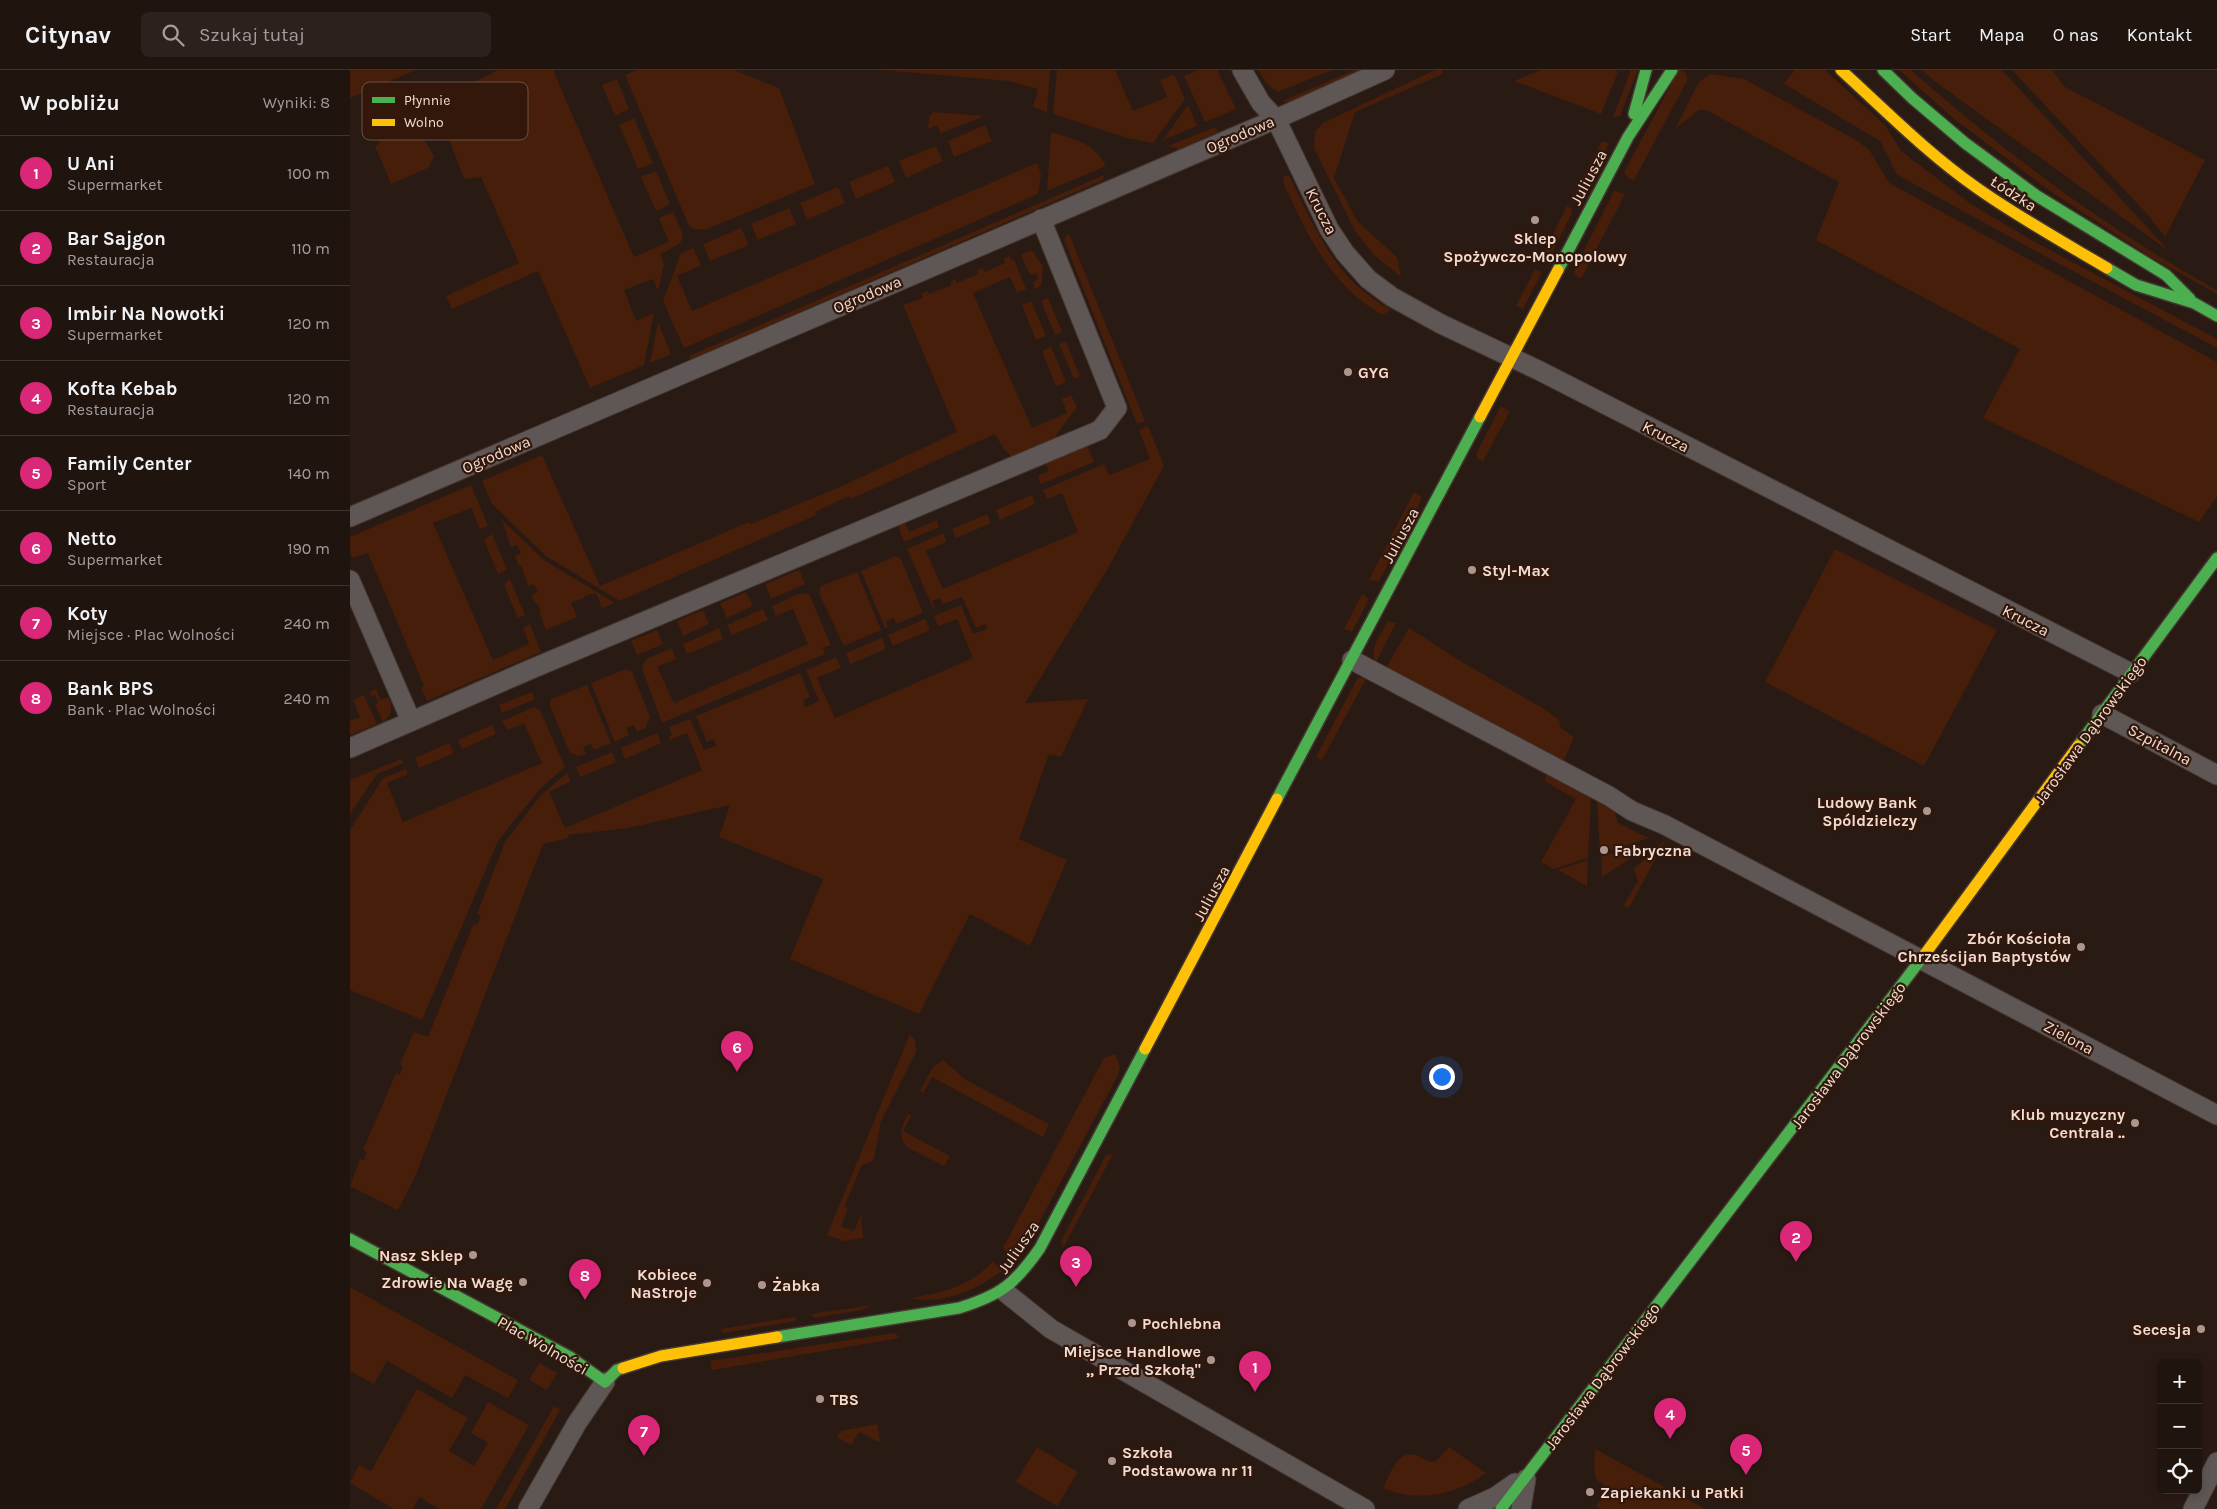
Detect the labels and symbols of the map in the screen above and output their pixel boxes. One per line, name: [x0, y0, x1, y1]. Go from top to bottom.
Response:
legend: [362, 82, 528, 140]
text: Płynnie: [404, 92, 450, 109]
street label: Ogrodowa: [1203, 112, 1277, 157]
text: Wolno: [404, 114, 444, 131]
street label: Juliusza: [1566, 146, 1611, 208]
street label: Łódzka: [1987, 172, 2040, 215]
street label: Krucza: [1302, 185, 1341, 238]
marker: Sklep Spożywczo-Monopolowy: [1529, 214, 1541, 226]
place label: Sklep Spożywczo-Monopolowy: [1443, 229, 1627, 266]
street label: Ogrodowa: [830, 272, 904, 317]
place label: GYG: [1358, 363, 1389, 382]
marker: GYG: [1342, 366, 1354, 378]
street label: Krucza: [1639, 417, 1692, 456]
street label: Ogrodowa: [459, 432, 533, 477]
street label: Juliusza: [1378, 504, 1423, 566]
place label: Styl-Max: [1482, 561, 1550, 580]
marker: Styl-Max: [1466, 564, 1478, 576]
street label: Krucza: [1999, 601, 2052, 640]
street label: Jarosława Dąbrowskiego: [2030, 652, 2151, 808]
street label: Szpitalna: [2125, 720, 2195, 769]
place label: Ludowy Bank Spóldzielczy: [1817, 793, 1918, 830]
marker: Ludowy Bank Spóldzielczy: [1921, 805, 1933, 817]
place label: Fabryczna: [1614, 841, 1692, 860]
marker: Fabryczna: [1598, 844, 1610, 856]
street label: Juliusza: [1189, 862, 1234, 924]
place label: Zbór Kościoła Chrześcijan Baptystów: [1898, 929, 2071, 966]
marker: Zbór Kościoła Chrześcijan Baptystów: [2075, 941, 2087, 953]
street label: Jarosława Dąbrowskiego: [1787, 978, 1910, 1132]
street label: Zielona: [2040, 1016, 2097, 1059]
pin: 6: [721, 1031, 753, 1072]
your location: [1429, 1064, 1455, 1090]
place label: Klub muzyczny Centrala ..: [2010, 1105, 2126, 1142]
marker: Klub muzyczny Centrala ..: [2129, 1117, 2141, 1129]
street label: Juliusza: [993, 1217, 1043, 1277]
pin: 2: [1780, 1221, 1812, 1262]
place label: Nasz Sklep: [379, 1246, 463, 1265]
pin: 3: [1060, 1246, 1092, 1287]
marker: Nasz Sklep: [467, 1249, 479, 1261]
pin: 8: [569, 1259, 601, 1300]
place label: Kobiece NaStroje: [630, 1265, 697, 1302]
place label: Zdrowie Na Wagę: [381, 1273, 513, 1292]
marker: Zdrowie Na Wagę: [517, 1276, 529, 1288]
place label: Żabka: [772, 1276, 820, 1295]
marker: Kobiece NaStroje: [701, 1277, 713, 1289]
marker: Żabka: [756, 1279, 768, 1291]
street label: Jarosława Dąbrowskiego: [1541, 1299, 1664, 1453]
street label: Plac Wolności: [494, 1312, 591, 1379]
place label: Pochlebna: [1142, 1314, 1221, 1333]
marker: Pochlebna: [1126, 1317, 1138, 1329]
place label: Secesja: [2132, 1320, 2191, 1339]
marker: Secesja: [2195, 1323, 2207, 1335]
place label: Miejsce Handlowe ,, Przed Szkołą": [1064, 1342, 1201, 1379]
pin: 1: [1239, 1351, 1271, 1392]
marker: Miejsce Handlowe ,, Przed Szkołą": [1205, 1354, 1217, 1366]
place label: TBS: [830, 1390, 859, 1409]
marker: TBS: [814, 1393, 826, 1405]
pin: 4: [1654, 1398, 1686, 1439]
pin: 7: [628, 1415, 660, 1456]
pin: 5: [1730, 1434, 1762, 1475]
place label: Szkoła Podstawowa nr 11: [1122, 1443, 1253, 1480]
marker: Szkoła Podstawowa nr 11: [1106, 1455, 1118, 1467]
place label: Zapiekanki u Patki: [1600, 1483, 1744, 1502]
marker: Zapiekanki u Patki: [1584, 1486, 1596, 1498]

